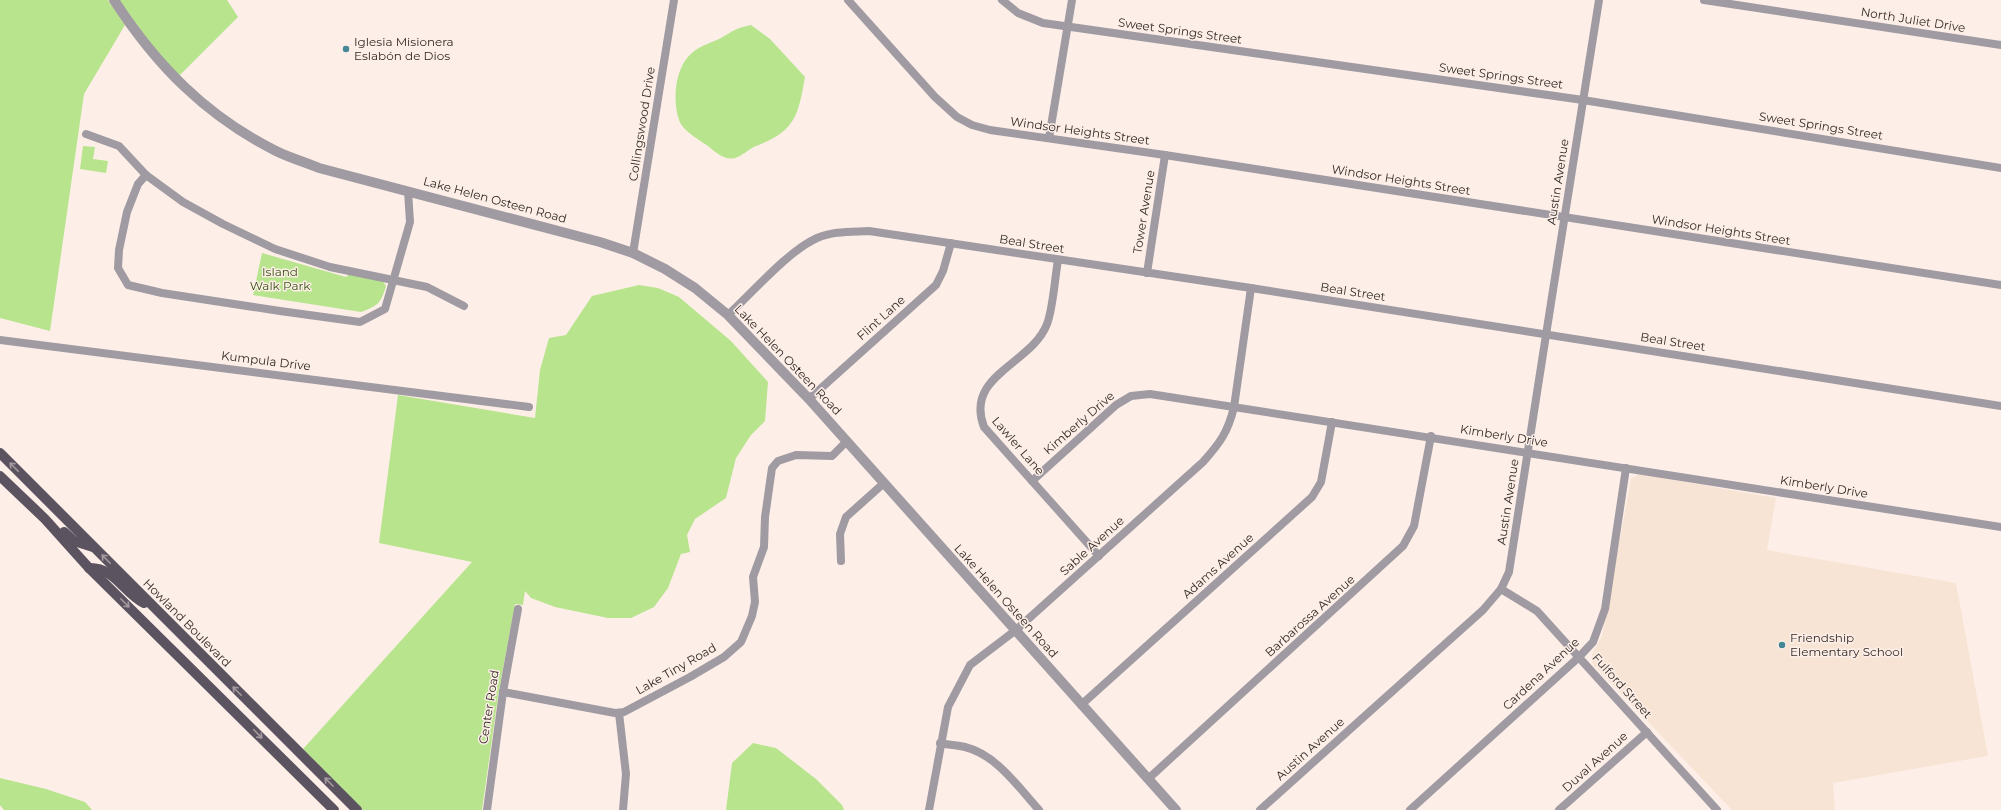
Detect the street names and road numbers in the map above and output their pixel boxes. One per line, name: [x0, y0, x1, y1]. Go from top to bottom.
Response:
street label: North Juliet Drive: [1860, 4, 1966, 35]
street label: Sweet Springs Street: [1117, 14, 1243, 47]
street label: Sweet Springs Street: [1438, 59, 1564, 92]
street label: Collingswood Drive: [625, 66, 658, 182]
street label: Sweet Springs Street: [1758, 108, 1884, 143]
street label: Windsor Heights Street: [1009, 113, 1151, 148]
street label: Austin Avenue: [1543, 138, 1572, 226]
street label: Windsor Heights Street: [1330, 161, 1472, 198]
street label: Tower Avenue: [1129, 169, 1158, 255]
street label: Lake Helen Osteen Road: [422, 173, 569, 226]
street label: Windsor Heights Street: [1650, 211, 1792, 248]
street label: Beal Street: [998, 231, 1066, 256]
street label: Beal Street: [1319, 279, 1387, 304]
street label: Flint Lane: [853, 292, 908, 343]
street label: Lake Helen Osteen Road: [732, 301, 845, 418]
street label: Beal Street: [1639, 329, 1707, 354]
street label: Kumpula Drive: [220, 348, 312, 373]
street label: Kimberly Drive: [1040, 388, 1117, 457]
street label: Lawler Lane: [989, 413, 1048, 478]
street label: Kimberly Drive: [1459, 421, 1549, 450]
street label: Austin Avenue: [1493, 458, 1522, 546]
street label: Kimberly Drive: [1779, 472, 1869, 501]
street label: Sable Avenue: [1056, 513, 1127, 578]
street label: Adams Avenue: [1179, 530, 1256, 602]
street label: Lake Helen Osteen Road: [951, 541, 1061, 661]
street label: Barbarossa Avenue: [1262, 571, 1358, 660]
street label: Howland Boulevard: [140, 575, 235, 670]
street label: Cardena Avenue: [1499, 634, 1582, 713]
street label: Lake Tiny Road: [633, 639, 719, 698]
street label: Fulford Street: [1589, 650, 1656, 721]
street label: Center Road: [475, 669, 502, 745]
street label: Austin Avenue: [1272, 714, 1347, 783]
street label: Duval Avenue: [1559, 728, 1631, 795]

